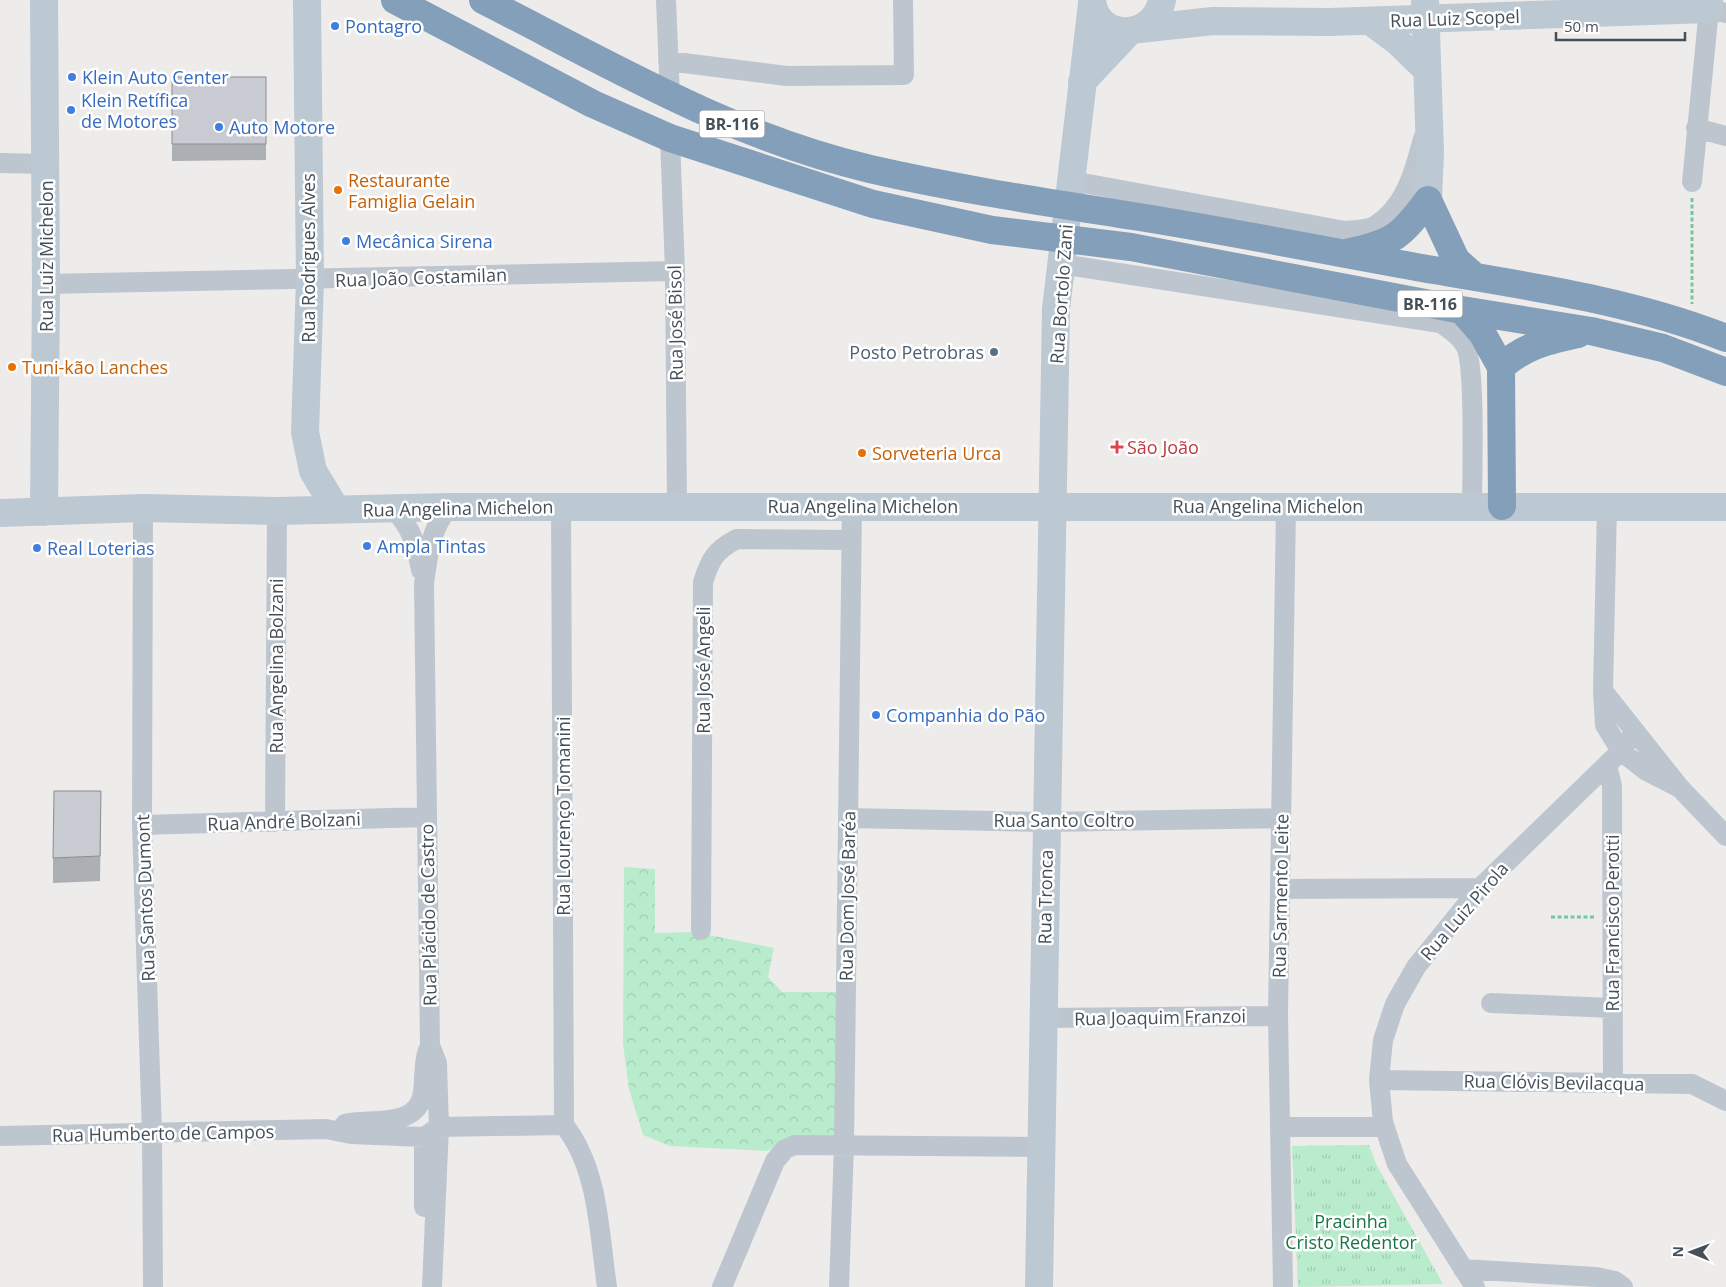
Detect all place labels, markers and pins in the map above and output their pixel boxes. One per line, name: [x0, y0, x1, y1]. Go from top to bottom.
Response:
place label: Pontagro: [345, 14, 422, 38]
marker: Pontagro: [329, 20, 341, 32]
place label: Klein Auto Center: [82, 65, 229, 89]
marker: Klein Auto Center: [66, 71, 78, 83]
place label: Klein Retífica de Motores: [81, 88, 188, 133]
marker: Klein Retífica de Motores: [65, 104, 77, 116]
place label: Auto Motore: [229, 115, 335, 139]
marker: Auto Motore: [213, 121, 225, 133]
place label: Restaurante Famiglia Gelain: [348, 168, 475, 213]
marker: Restaurante Famiglia Gelain: [332, 184, 344, 196]
place label: Mecânica Sirena: [356, 229, 493, 253]
marker: Mecânica Sirena: [340, 235, 352, 247]
place label: Posto Petrobras: [849, 340, 984, 364]
marker: Posto Petrobras: [988, 346, 1000, 358]
place label: Tuni-kão Lanches: [22, 355, 168, 379]
marker: Tuni-kão Lanches: [6, 361, 18, 373]
place label: São João: [1127, 435, 1199, 459]
place label: Sorveteria Urca: [872, 441, 1001, 465]
marker: São João: [1111, 441, 1123, 453]
marker: Sorveteria Urca: [856, 447, 868, 459]
place label: Ampla Tintas: [377, 534, 486, 558]
place label: Real Loterias: [47, 536, 155, 560]
marker: Ampla Tintas: [361, 540, 373, 552]
marker: Real Loterias: [31, 542, 43, 554]
place label: Companhia do Pão: [886, 703, 1045, 727]
marker: Companhia do Pão: [870, 709, 882, 721]

